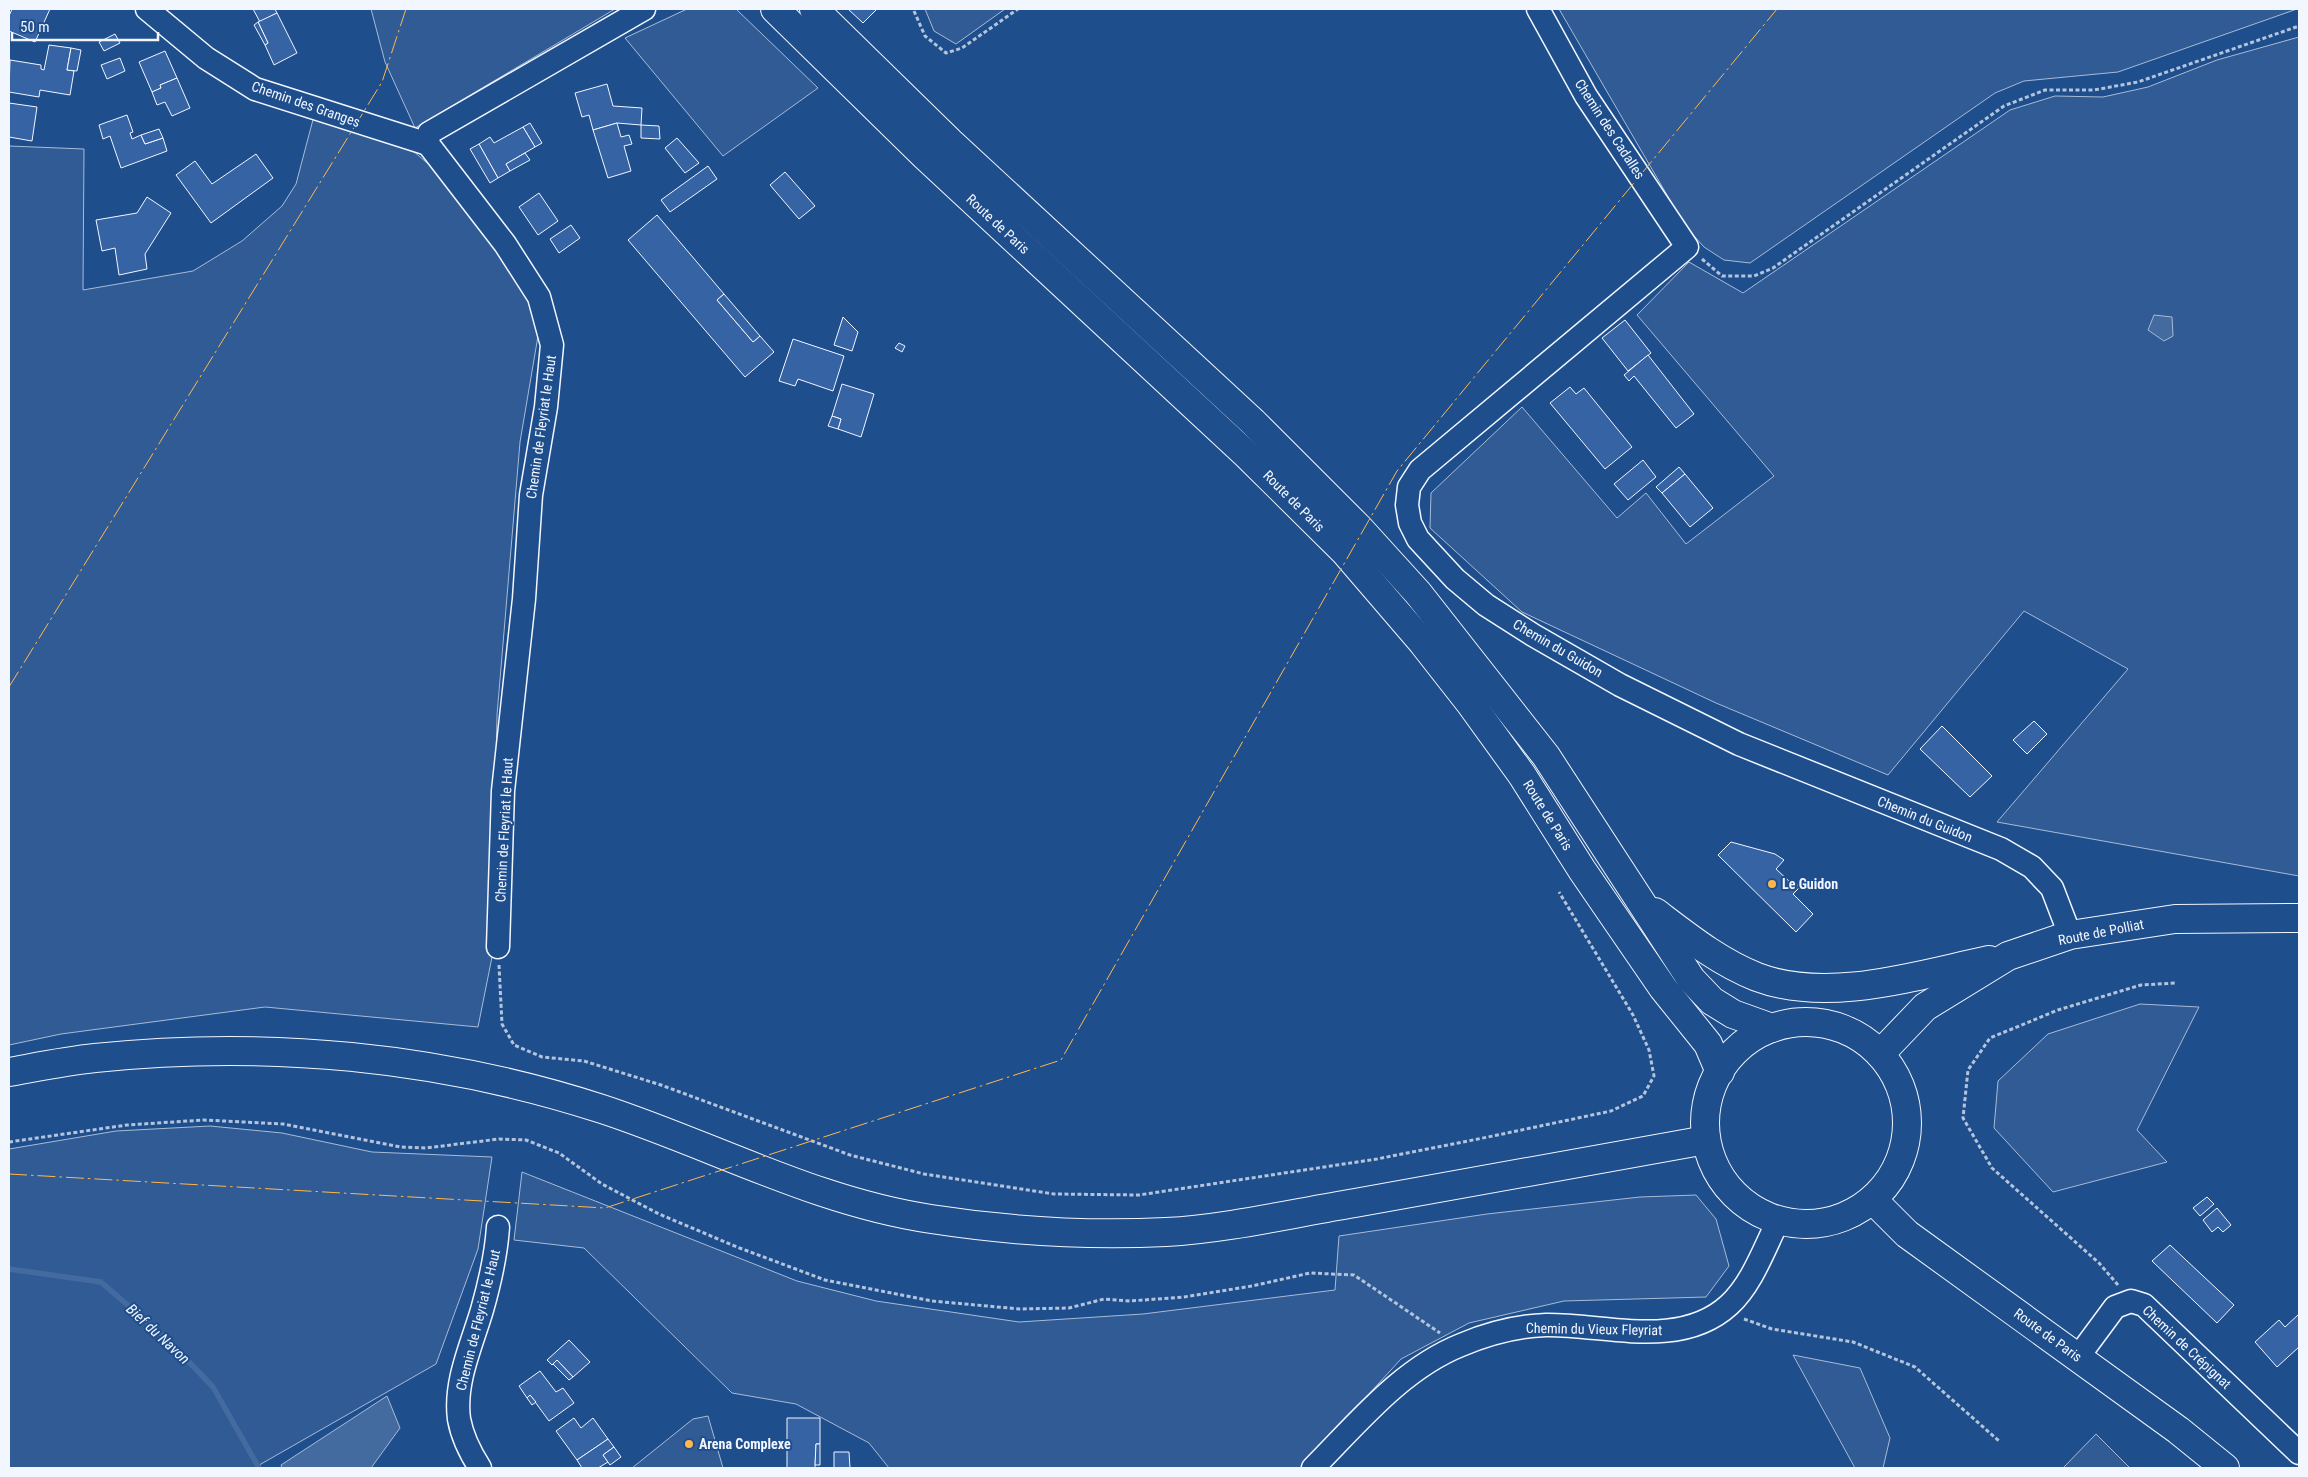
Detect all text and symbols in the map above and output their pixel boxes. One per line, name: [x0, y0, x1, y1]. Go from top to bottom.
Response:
scale bar: [12, 10, 159, 42]
text: 50 m: [20, 18, 50, 36]
street label: Chemin des Cadalles: [1572, 76, 1648, 182]
street label: Chemin des Granges: [250, 78, 362, 130]
street label: Route de Paris: [963, 191, 1033, 257]
street label: Chemin de Fleyriat le Haut: [523, 354, 559, 500]
street label: Route de Paris: [1260, 467, 1328, 535]
street label: Chemin du Guidon: [1510, 616, 1606, 680]
street label: Chemin de Fleyriat le Haut: [492, 757, 516, 903]
street label: Route de Paris: [1520, 777, 1576, 853]
street label: Chemin du Guidon: [1875, 793, 1975, 845]
place label: Le Guidon: [1782, 876, 1838, 892]
marker: Le Guidon: [1766, 878, 1778, 890]
street label: Route de Polliat: [2057, 916, 2145, 948]
street label: Chemin de Fleyriat le Haut: [453, 1248, 503, 1392]
water label: Bief du Navon: [123, 1300, 193, 1368]
street label: Chemin de Crépignat: [2139, 1302, 2235, 1392]
street label: Route de Paris: [2011, 1305, 2085, 1365]
street label: Chemin du Vieux Fleyriat: [1526, 1320, 1662, 1338]
place label: Arena Complexe: [699, 1436, 791, 1452]
marker: Arena Complexe: [683, 1438, 695, 1450]

